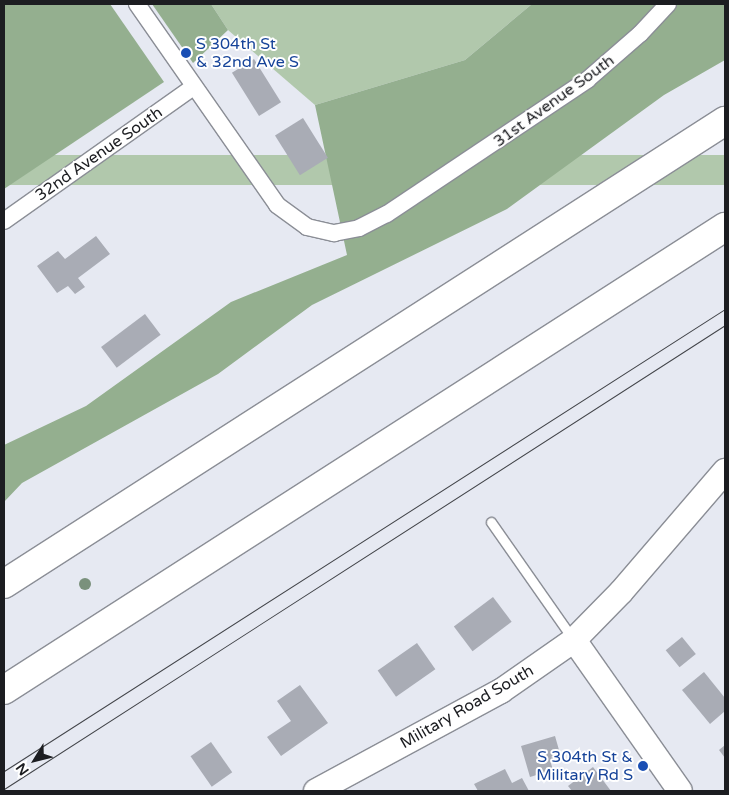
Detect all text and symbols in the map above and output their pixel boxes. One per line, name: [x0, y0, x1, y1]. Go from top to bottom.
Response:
place label: S 304th St & 32nd Ave S: [196, 34, 299, 72]
marker: S 304th St & 32nd Ave S: [180, 47, 192, 59]
street label: 31st Avenue South: [490, 51, 618, 151]
street label: 32nd Avenue South: [32, 103, 166, 205]
street label: Military Road South: [397, 661, 537, 753]
north arrow: [10, 735, 60, 785]
place label: S 304th St & Military Rd S: [536, 747, 633, 785]
text: N: [12, 760, 33, 779]
marker: S 304th St & Military Rd S: [637, 760, 649, 772]

